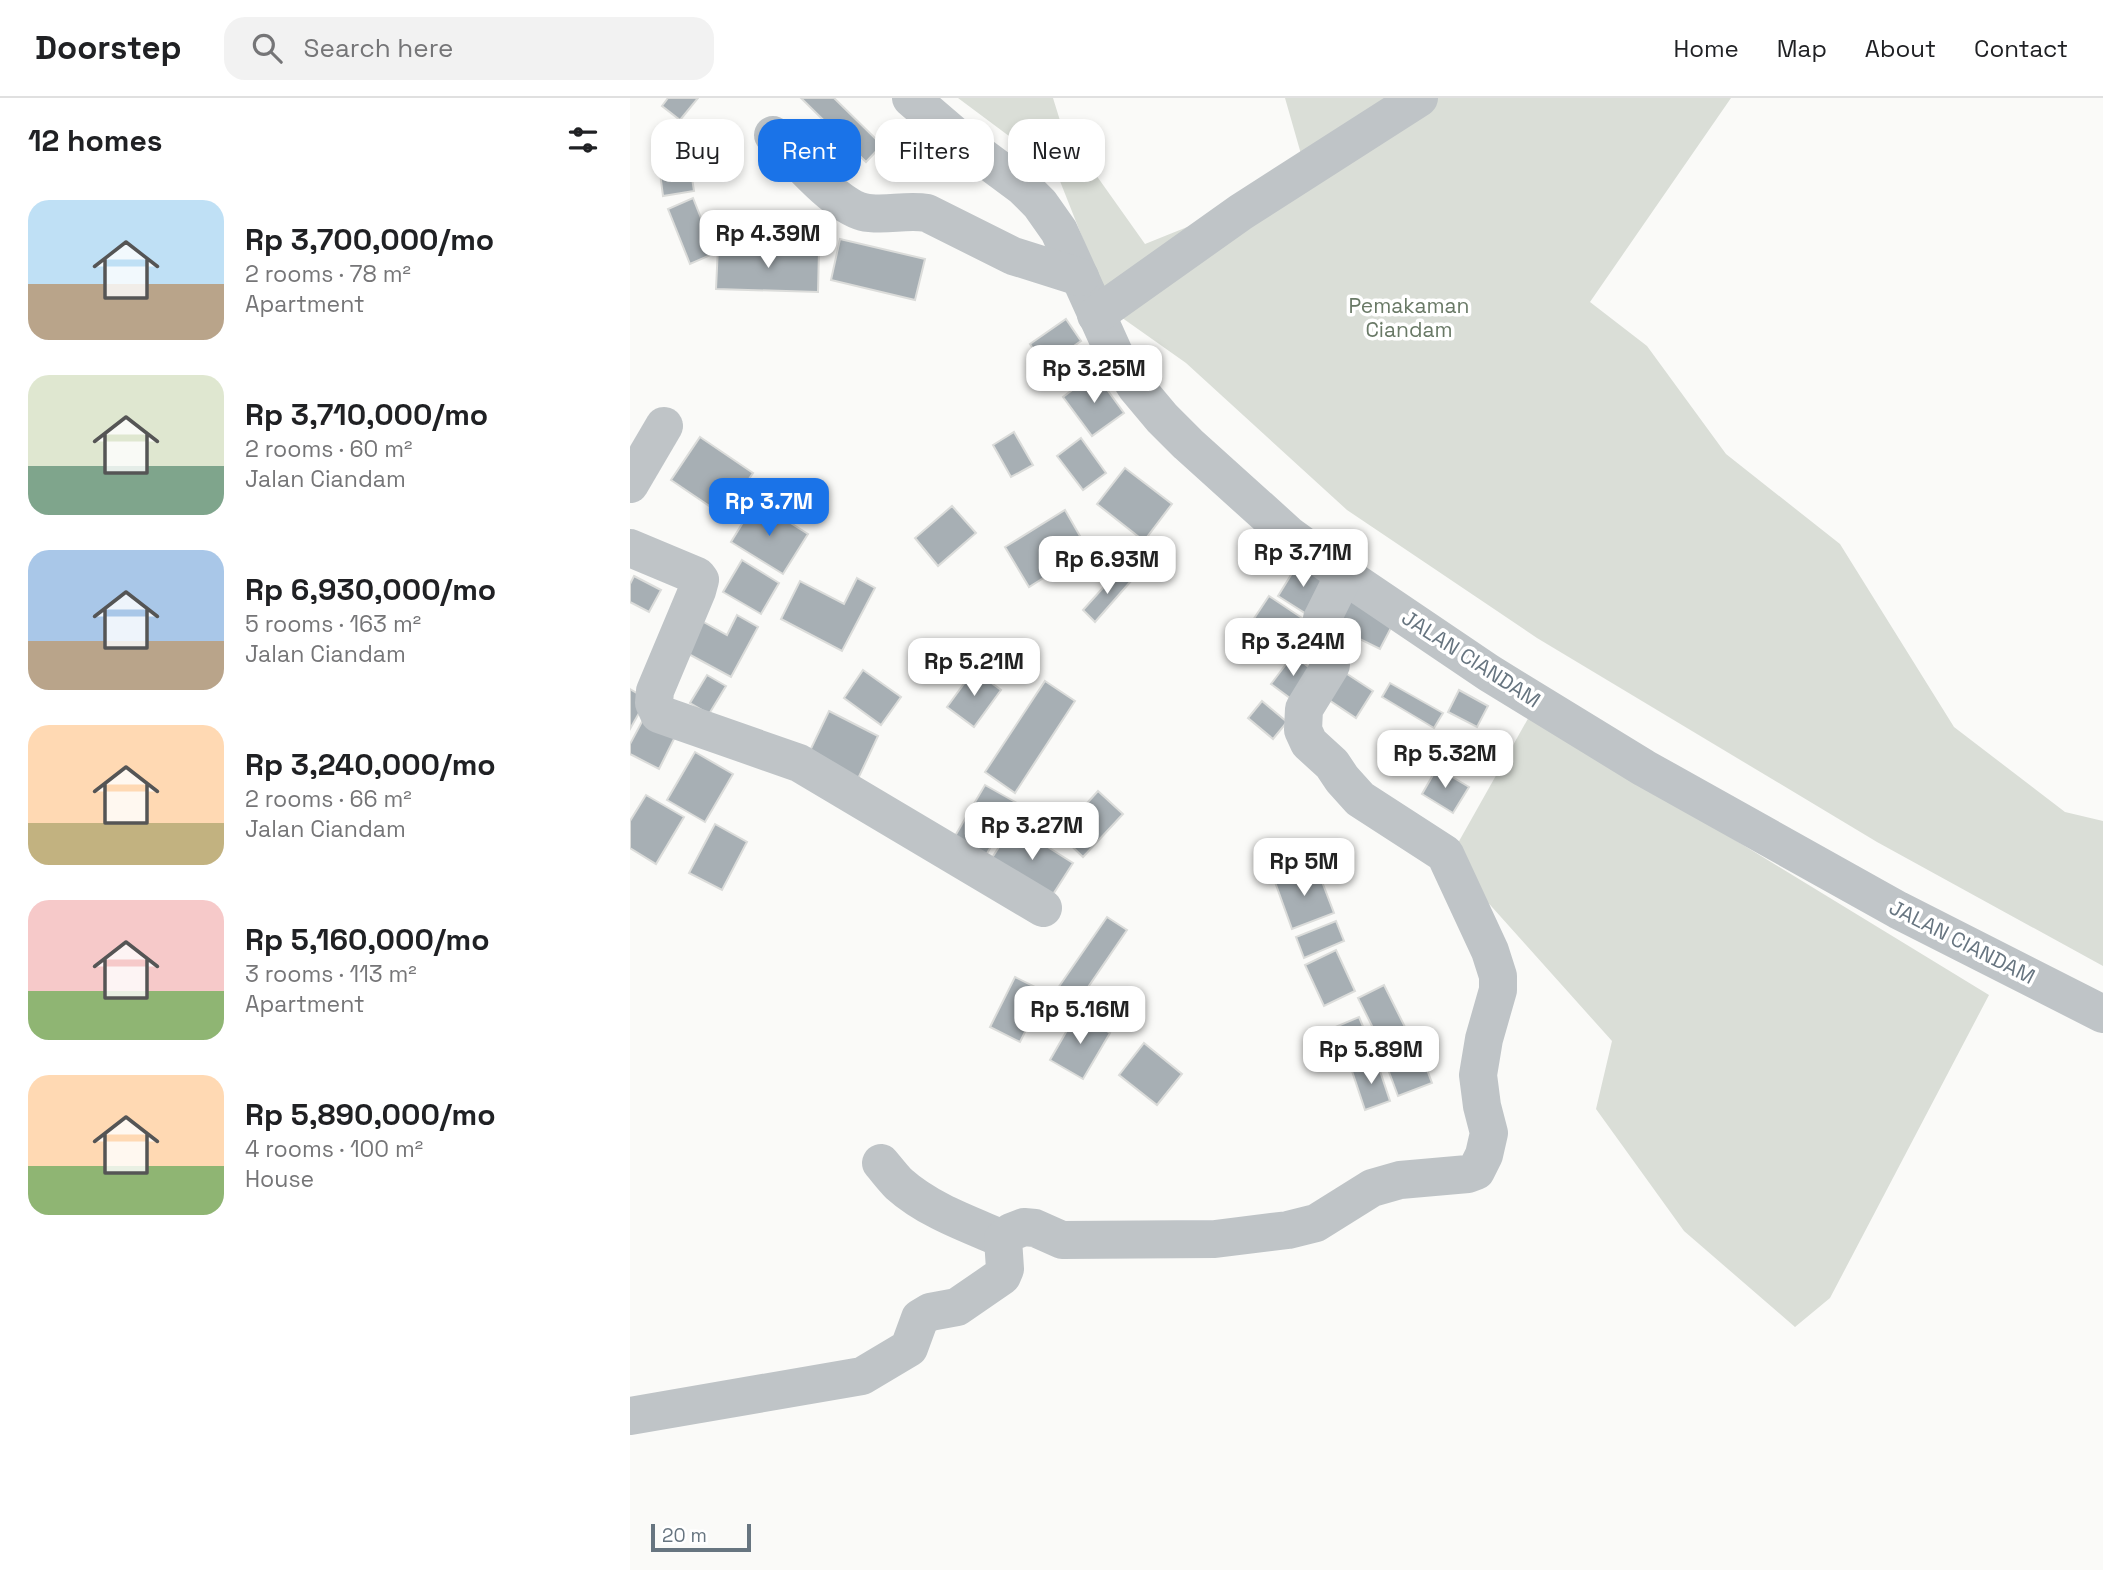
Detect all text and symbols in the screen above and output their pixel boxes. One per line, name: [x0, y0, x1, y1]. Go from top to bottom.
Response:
search box: [224, 17, 714, 80]
text: Doorstep: [35, 27, 182, 69]
icon: search: [248, 29, 286, 67]
text: Search here: [304, 31, 453, 65]
text: Home: [1673, 33, 1739, 64]
text: Map: [1777, 33, 1827, 64]
text: About: [1865, 33, 1936, 64]
text: Contact: [1974, 33, 2068, 64]
chip: Buy: [651, 119, 744, 182]
chip: Rent: [758, 119, 861, 182]
chip: Filters: [875, 119, 994, 182]
chip: New: [1008, 119, 1105, 182]
text: 12 homes: [28, 121, 163, 160]
icon: filters: [564, 121, 602, 159]
pin: Rp 4.39M: [696, 211, 840, 270]
text: Rp 4.39M: [715, 218, 821, 248]
text: Rp 3,700,000/mo: [245, 220, 494, 259]
icon: home: [84, 228, 168, 312]
text: 2 rooms · 78 m²: [245, 259, 411, 289]
text: Apartment: [245, 289, 365, 319]
park label: Pemakaman Ciandam: [1349, 292, 1470, 343]
pin: Rp 3.25M: [1022, 345, 1166, 405]
text: Rp 3.25M: [1042, 353, 1146, 383]
text: Rp 3,710,000/mo: [245, 395, 488, 434]
icon: home: [84, 403, 168, 487]
text: 2 rooms · 60 m²: [245, 434, 412, 464]
text: Jalan Ciandam: [245, 464, 406, 494]
pin: Rp 3.7M: [704, 478, 834, 538]
text: Rp 3.7M: [725, 486, 813, 516]
pin: Rp 3.71M: [1231, 530, 1375, 589]
pin: Rp 6.93M: [1035, 536, 1179, 596]
text: Rp 3.71M: [1254, 537, 1352, 567]
text: Rp 6.93M: [1055, 544, 1159, 574]
text: Rp 6,930,000/mo: [245, 570, 496, 609]
icon: home: [84, 578, 168, 662]
street label: JALAN CIANDAM: [1397, 604, 1546, 713]
text: 5 rooms · 163 m²: [245, 609, 421, 639]
pin: Rp 3.24M: [1221, 618, 1365, 678]
text: Rp 3.24M: [1241, 626, 1345, 656]
pin: Rp 5.21M: [902, 638, 1046, 698]
text: Jalan Ciandam: [245, 639, 406, 669]
text: Rp 5.21M: [924, 646, 1024, 676]
pin: Rp 5.32M: [1373, 730, 1517, 790]
text: Rp 5.32M: [1393, 738, 1497, 768]
text: Rp 3,240,000/mo: [245, 745, 496, 784]
icon: home: [84, 753, 168, 837]
text: 2 rooms · 66 m²: [245, 784, 412, 814]
pin: Rp 3.27M: [960, 802, 1104, 862]
text: Rp 3.27M: [981, 810, 1083, 840]
text: Jalan Ciandam: [245, 814, 406, 844]
pin: Rp 5M: [1255, 838, 1353, 898]
text: Rp 5M: [1269, 846, 1339, 876]
street label: JALAN CIANDAM: [1885, 893, 2040, 990]
text: Rp 5,160,000/mo: [245, 920, 490, 959]
icon: home: [84, 928, 168, 1012]
text: 3 rooms · 113 m²: [245, 959, 417, 989]
pin: Rp 5.16M: [1008, 986, 1152, 1046]
text: Apartment: [245, 989, 365, 1019]
text: Rp 5.16M: [1030, 994, 1130, 1024]
pin: Rp 5.89M: [1299, 1026, 1443, 1086]
text: Rp 5.89M: [1319, 1034, 1423, 1064]
text: Rp 5,890,000/mo: [245, 1095, 496, 1134]
icon: home: [84, 1103, 168, 1187]
text: 4 rooms · 100 m²: [245, 1134, 423, 1164]
text: House: [245, 1164, 314, 1194]
scale bar: [651, 1521, 751, 1553]
text: 20 m: [662, 1523, 707, 1548]

